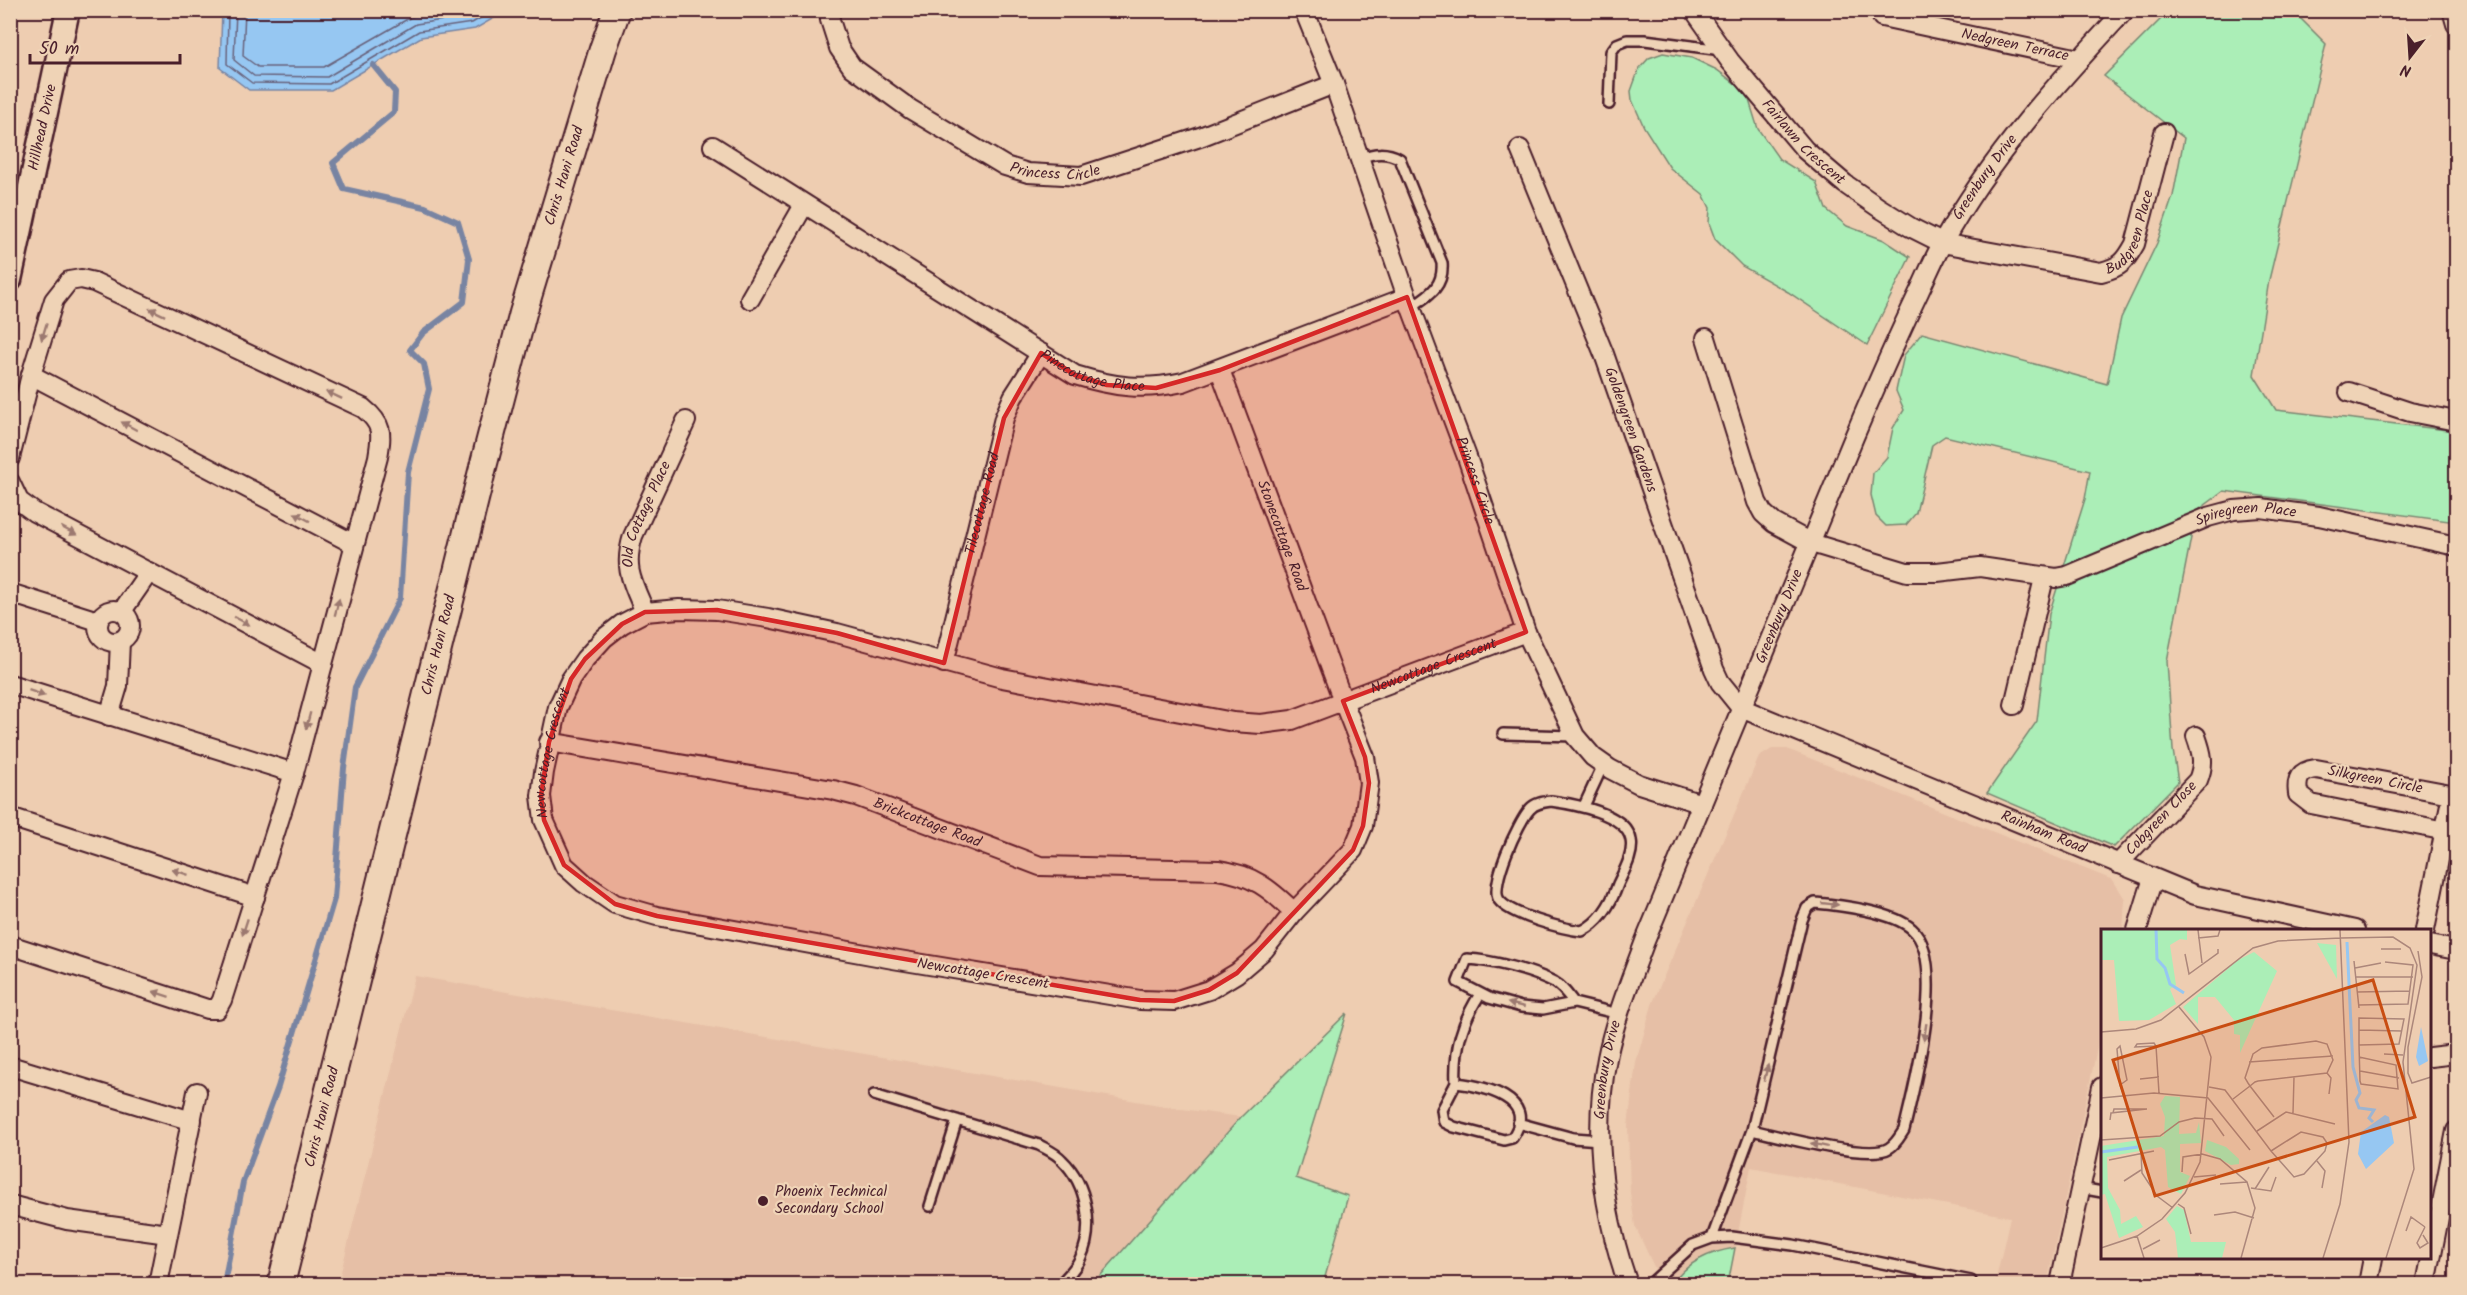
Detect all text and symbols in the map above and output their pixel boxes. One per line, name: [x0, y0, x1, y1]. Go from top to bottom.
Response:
street label: Nedgreen Terrace: [1959, 22, 2071, 69]
scale bar: [30, 27, 180, 65]
north arrow: [2380, 27, 2440, 87]
text: 50 m: [39, 35, 79, 64]
text: N: [2398, 56, 2415, 83]
street label: Hillhead Drive: [22, 82, 64, 173]
street label: Fairlawn Crescent: [1755, 94, 1851, 191]
street label: Chris Hani Road: [538, 123, 591, 229]
street label: Greenbury Drive: [1947, 129, 2024, 225]
street label: Princess Circle: [1007, 156, 1104, 188]
street label: Budgreen Place: [2102, 187, 2161, 282]
one-way arrow: [148, 307, 166, 317]
one-way arrow: [39, 323, 48, 341]
street label: Pinecottage Place: [1035, 344, 1145, 399]
street label: Goldengreen Gardens: [1598, 364, 1664, 497]
one-way arrow: [325, 390, 342, 399]
one-way arrow: [121, 421, 138, 431]
street label: Princess Circle: [1448, 433, 1501, 528]
street label: Tilecottage Road: [959, 450, 1007, 557]
street label: Old Cottage Place: [617, 457, 678, 568]
street label: Stonecottage Road: [1250, 477, 1314, 596]
street label: Spiregreen Place: [2192, 496, 2298, 533]
one-way arrow: [293, 512, 310, 522]
one-way arrow: [61, 526, 78, 535]
street label: Greenbury Drive: [1749, 565, 1810, 667]
street label: Chris Hani Road: [415, 592, 463, 698]
one-way arrow: [333, 598, 343, 617]
one-way arrow: [234, 616, 251, 626]
street label: Newcottage Crescent: [1367, 632, 1501, 701]
street label: Newcottage Crescent: [528, 683, 578, 820]
one-way arrow: [28, 689, 46, 699]
one-way arrow: [302, 711, 312, 730]
street label: Silkgreen Circle: [2325, 759, 2425, 801]
street label: Cobgreen Close: [2120, 775, 2203, 861]
street label: Brickcottage Road: [870, 792, 985, 855]
street label: Rainham Road: [1997, 804, 2090, 861]
one-way arrow: [171, 867, 189, 876]
one-way arrow: [1820, 899, 1839, 909]
one-way arrow: [240, 918, 250, 936]
inset map: [2101, 929, 2431, 1259]
street label: Newcottage Crescent: [915, 952, 1051, 996]
one-way arrow: [152, 989, 170, 998]
one-way arrow: [1507, 1000, 1526, 1009]
street label: Greenbury Drive: [1588, 1017, 1628, 1120]
one-way arrow: [1920, 1023, 1929, 1042]
street label: Chris Hani Road: [298, 1064, 346, 1170]
one-way arrow: [1761, 1064, 1771, 1082]
one-way arrow: [1810, 1140, 1829, 1149]
place label: Phoenix Technical Secondary School: [775, 1180, 887, 1221]
marker: Phoenix Technical Secondary School: [756, 1194, 770, 1208]

